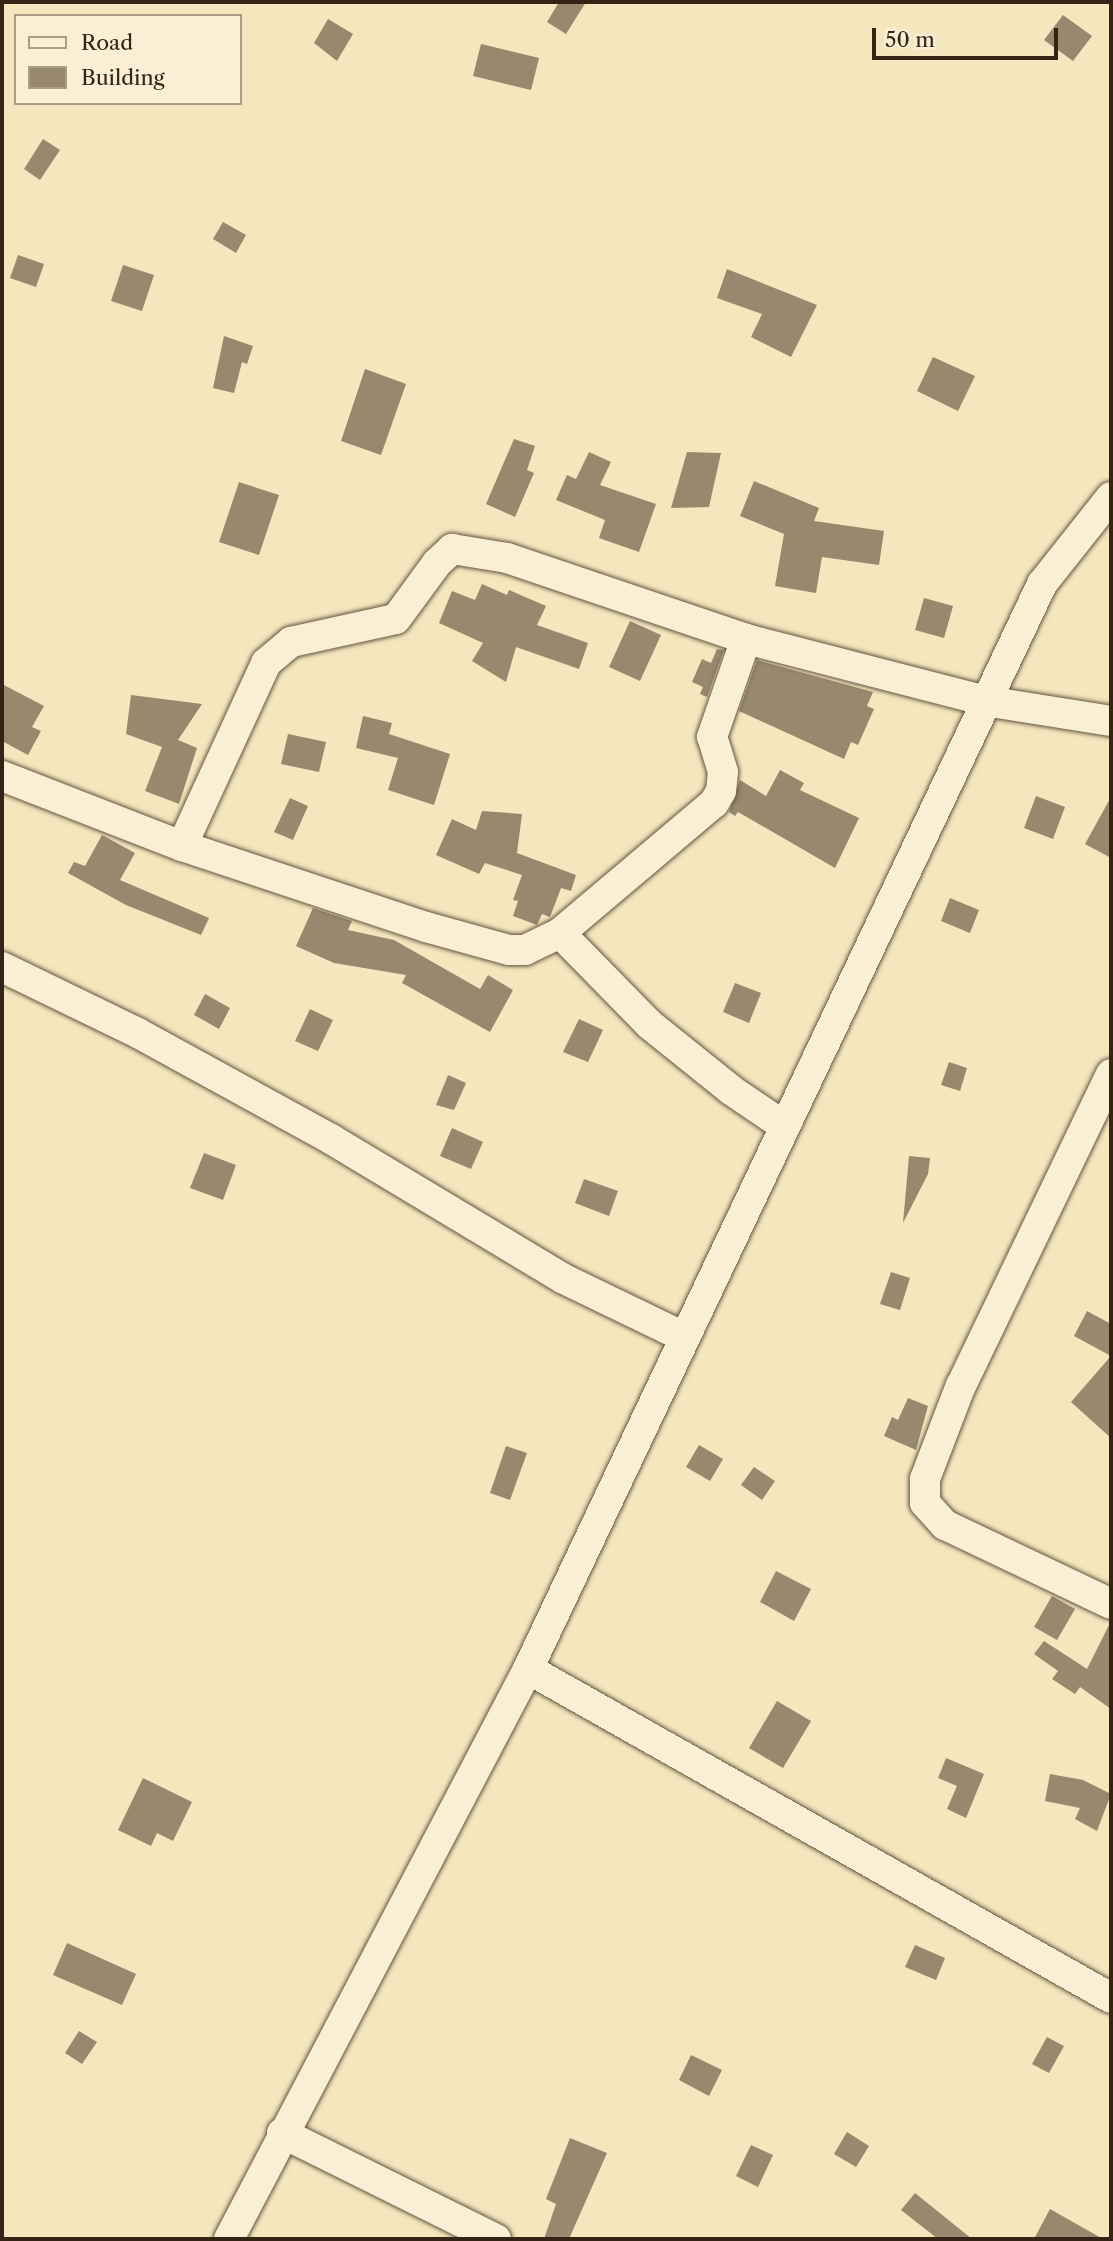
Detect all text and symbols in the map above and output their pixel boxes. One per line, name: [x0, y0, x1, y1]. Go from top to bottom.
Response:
legend: [14, 14, 242, 105]
scale bar: [875, 14, 1060, 58]
text: 50 m: [885, 27, 935, 52]
text: Road: [81, 30, 133, 55]
text: Building: [81, 65, 165, 90]

